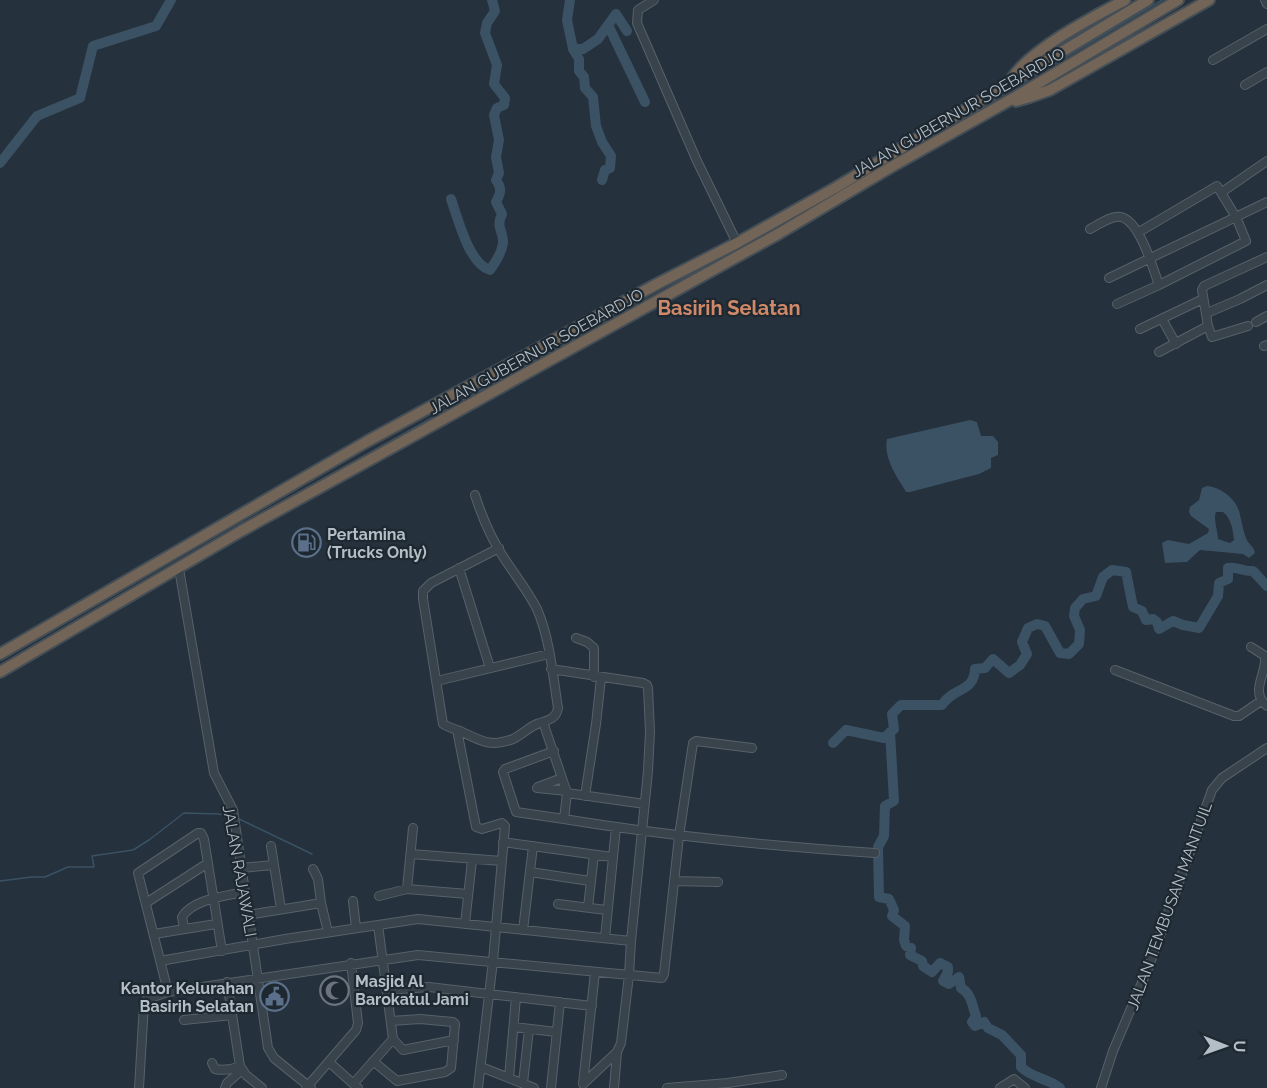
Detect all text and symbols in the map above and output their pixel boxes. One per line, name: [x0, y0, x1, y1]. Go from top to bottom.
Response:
street label: JALAN GUBERNUR SOEBARDJO: [849, 44, 1068, 181]
street label: JALAN GUBERNUR SOEBARDJO: [426, 284, 647, 418]
district label: Basirih Selatan: [658, 296, 800, 320]
place label: Pertamina (Trucks Only): [327, 525, 427, 562]
fuel station icon: Pertamina (Trucks Only): [290, 527, 322, 559]
street label: JALAN TEMBUSAN MANTUIL: [1123, 799, 1216, 1013]
street label: JALAN RAJAWALI: [219, 804, 260, 938]
place label: Masjid Al Barokatul Jami: [355, 972, 469, 1009]
mosque icon: Masjid Al Barokatul Jami: [318, 974, 350, 1006]
place label: Kantor Kelurahan Basirih Selatan: [121, 979, 254, 1016]
public building icon: Kantor Kelurahan Basirih Selatan: [259, 981, 291, 1013]
north arrow: [1195, 1016, 1255, 1076]
text: U: [1230, 1040, 1249, 1052]

